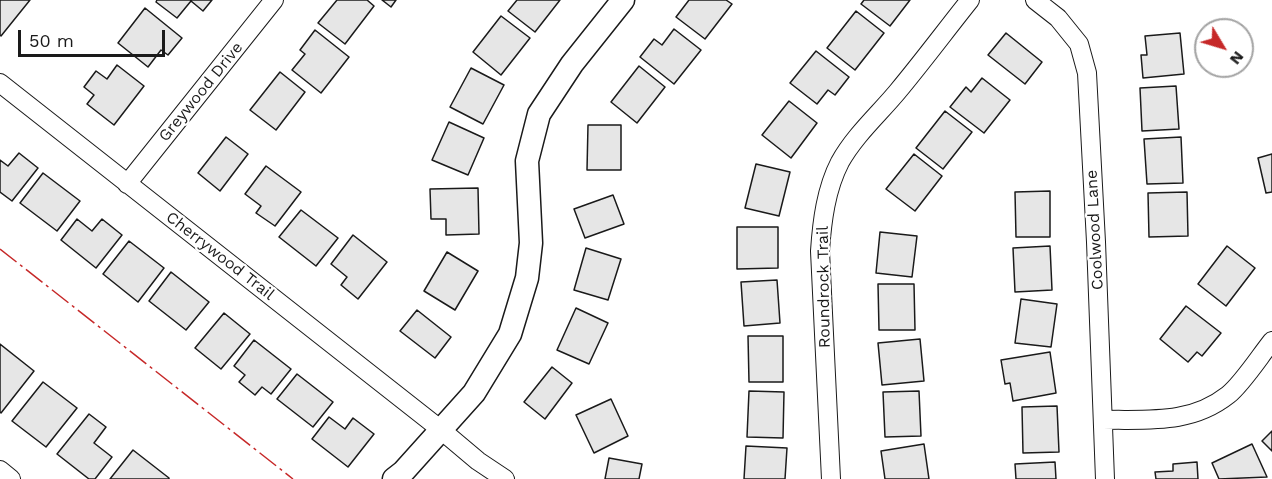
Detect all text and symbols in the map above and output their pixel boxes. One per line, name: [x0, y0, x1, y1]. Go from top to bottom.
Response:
scale bar: [21, 18, 168, 56]
north arrow: [1194, 18, 1254, 78]
text: 50 m: [29, 30, 74, 51]
street label: Greywood Drive: [155, 38, 247, 146]
text: N: [1226, 48, 1248, 69]
street label: Coolwood Lane: [1082, 169, 1108, 291]
street label: Cherrywood Trail: [162, 208, 278, 304]
street label: Roundrock Trail: [813, 226, 835, 348]

